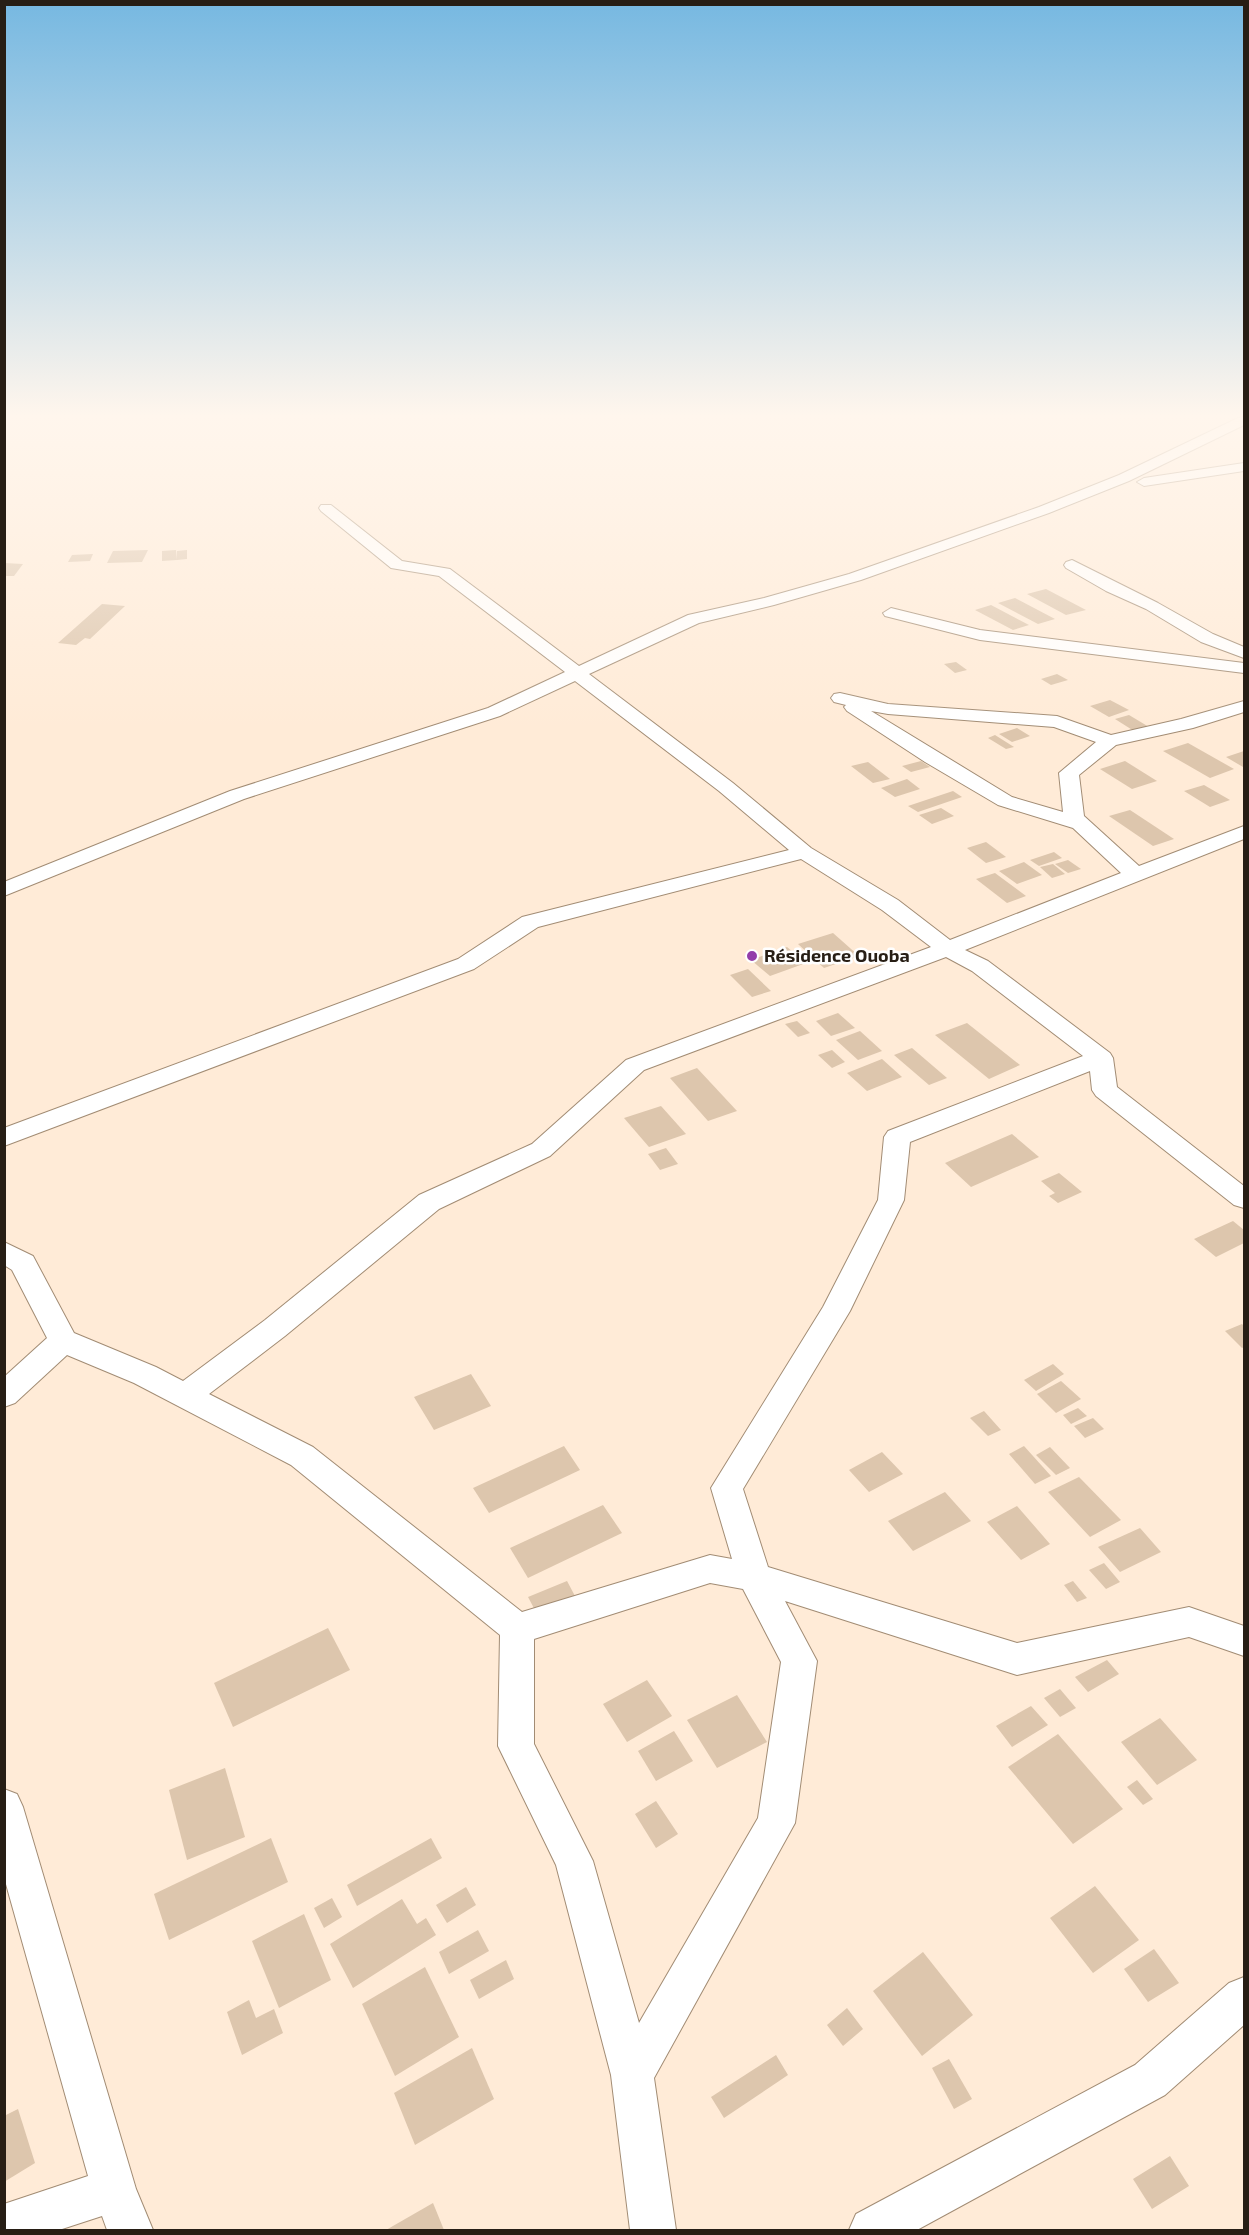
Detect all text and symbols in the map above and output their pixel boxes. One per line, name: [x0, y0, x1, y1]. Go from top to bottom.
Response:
place label: Résidence Ouoba: [764, 944, 910, 966]
marker: Résidence Ouoba: [745, 949, 759, 963]

